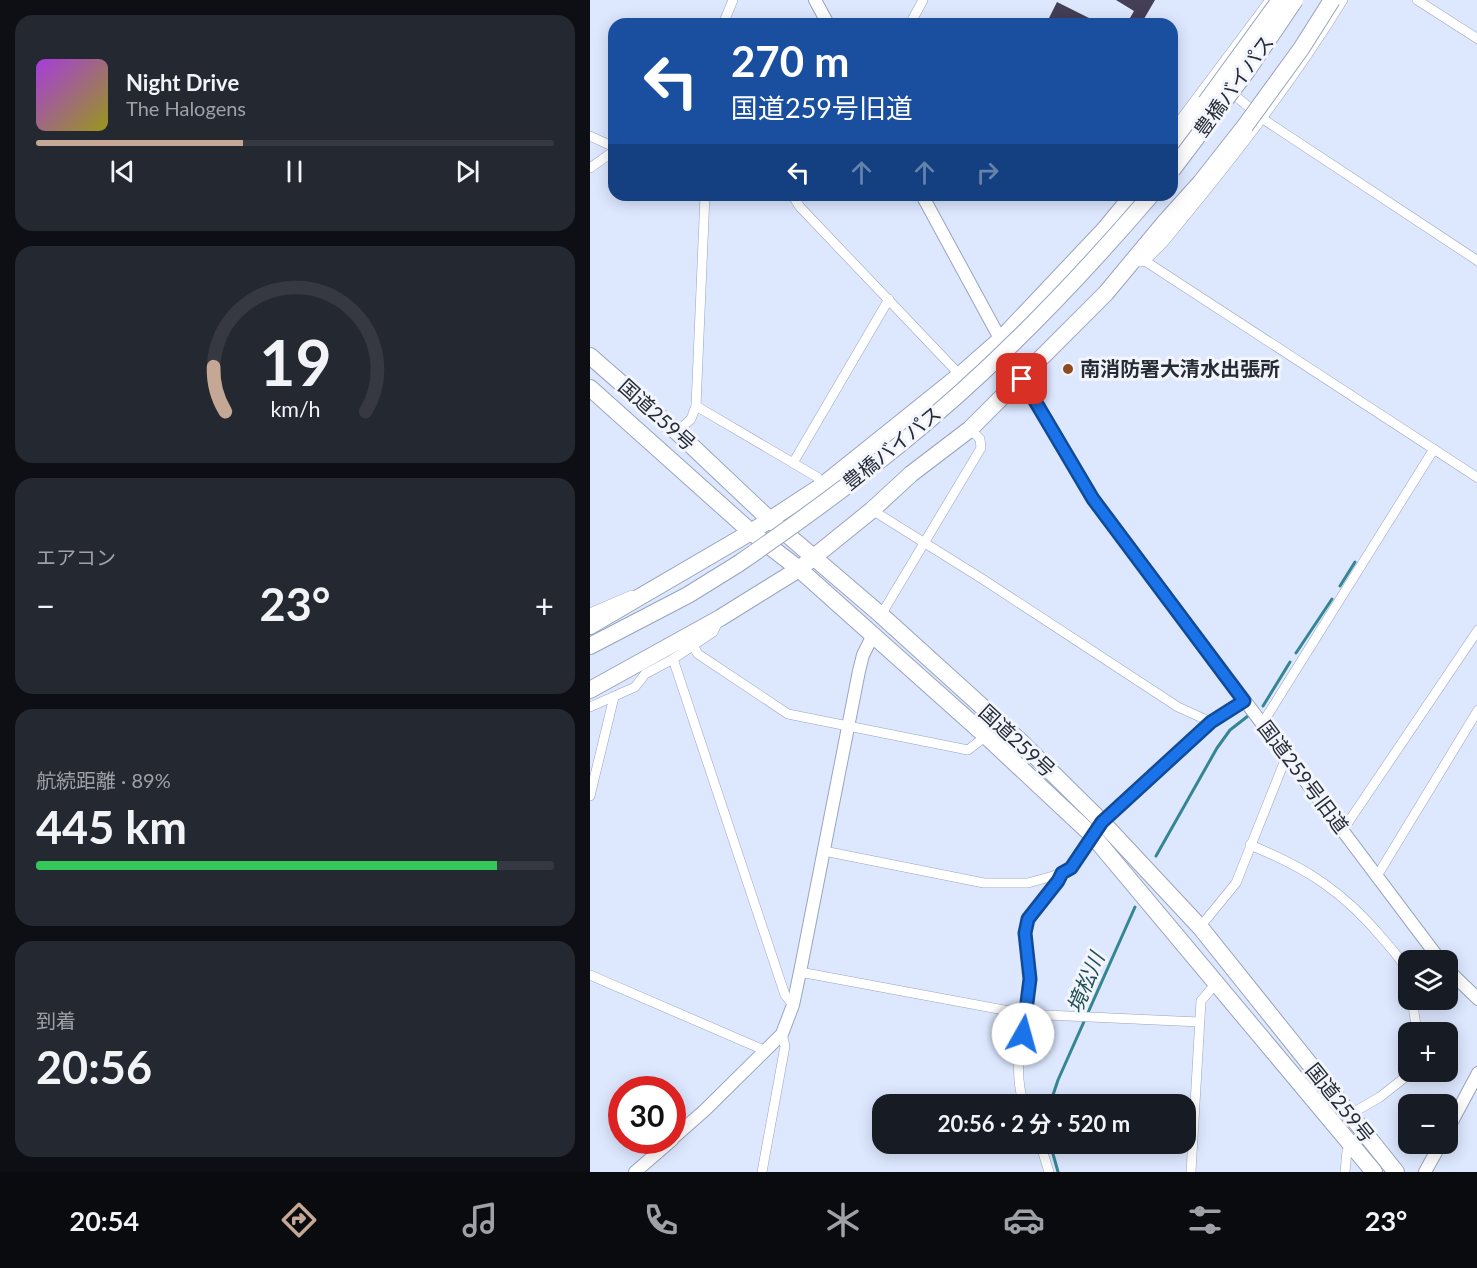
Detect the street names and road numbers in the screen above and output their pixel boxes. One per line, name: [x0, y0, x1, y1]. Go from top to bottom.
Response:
street label: 豊橋バイパス: [1188, 30, 1278, 141]
street label: 国道259号: [614, 374, 701, 455]
street label: 豊橋バイパス: [837, 400, 945, 494]
street label: 国道259号: [975, 699, 1061, 781]
street label: 国道259号旧道: [1254, 715, 1354, 837]
street label: 国道259号: [1302, 1058, 1380, 1147]

